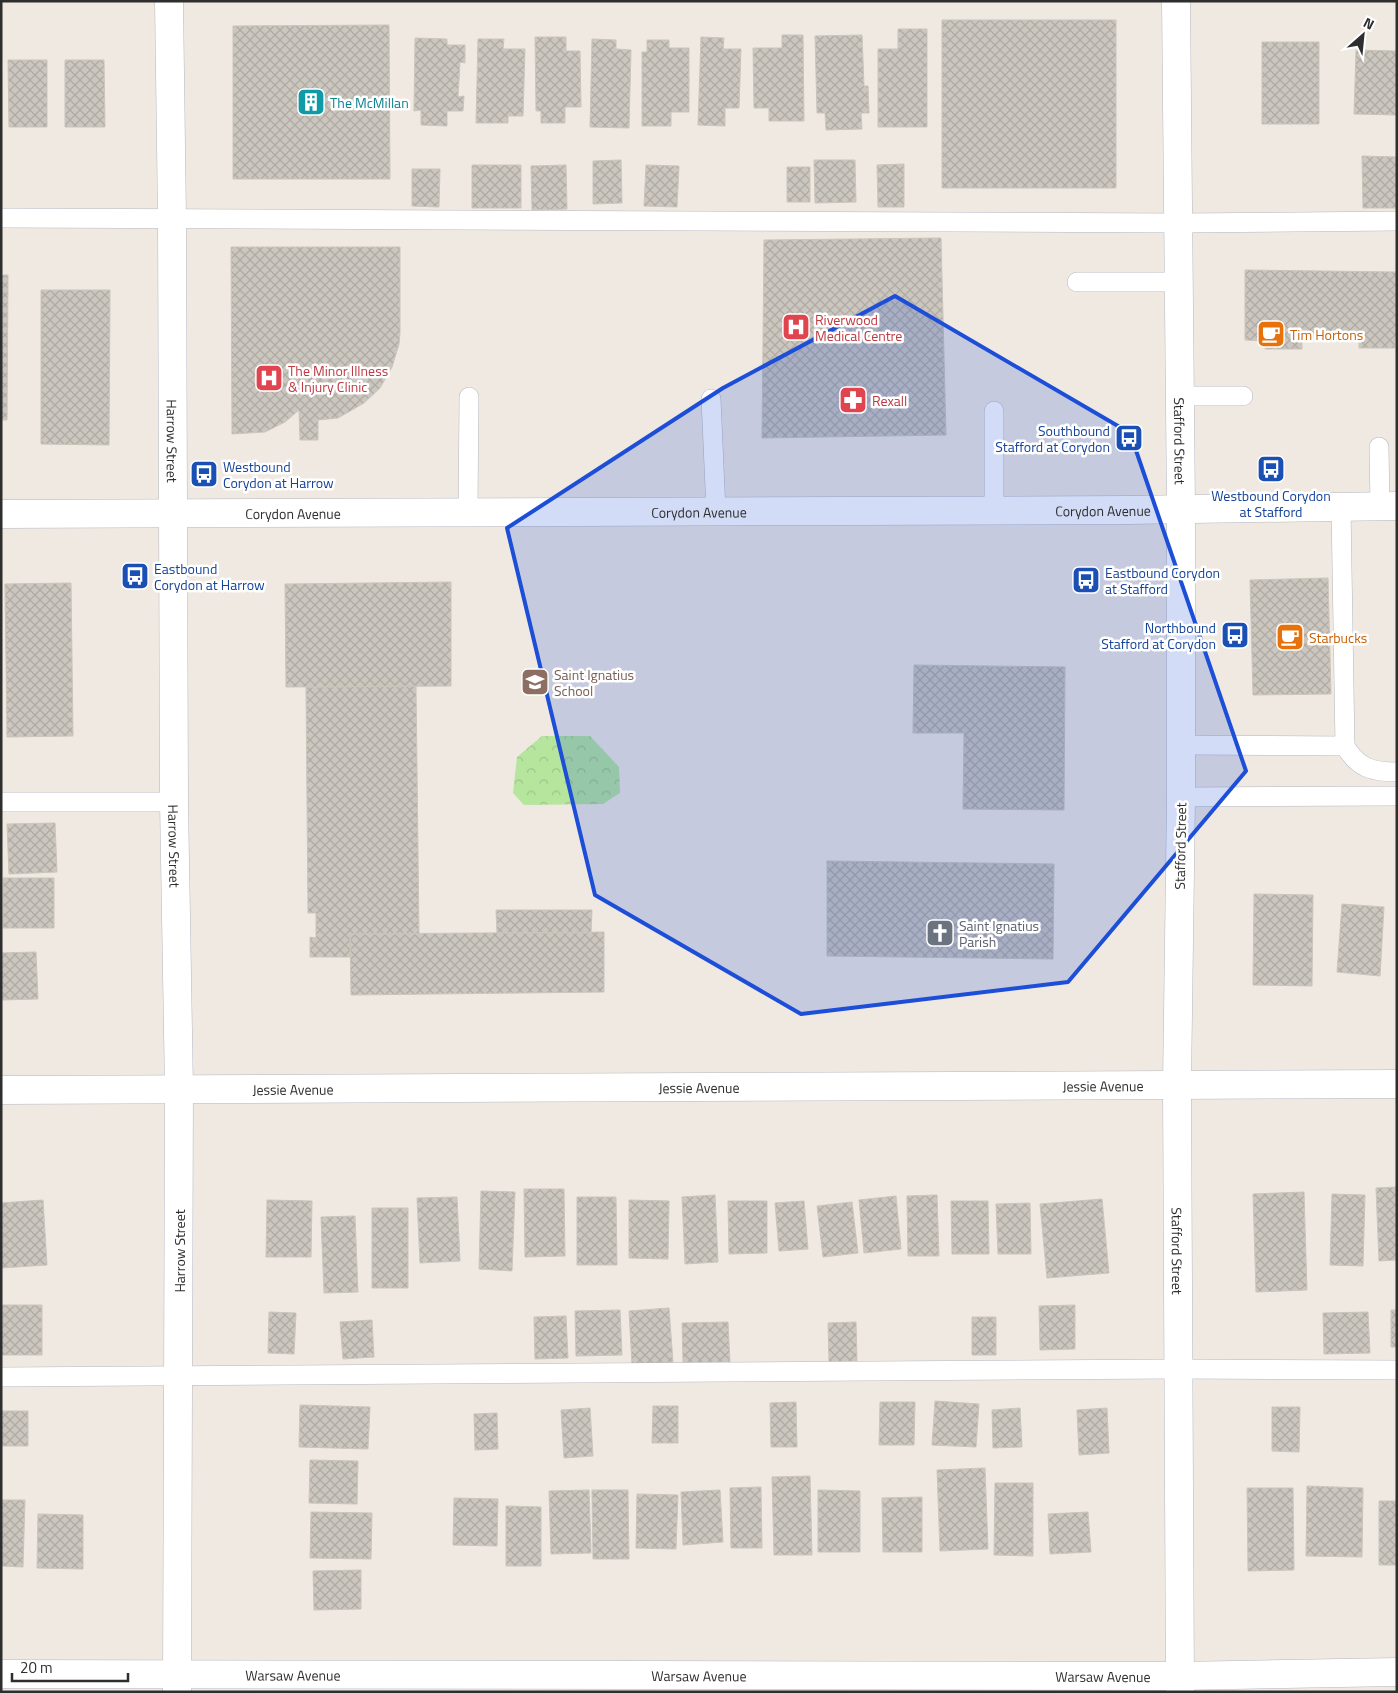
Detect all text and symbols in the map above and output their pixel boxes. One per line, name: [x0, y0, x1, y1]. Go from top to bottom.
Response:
north arrow: [1338, 10, 1388, 60]
text: N: [1360, 11, 1378, 35]
building icon: The McMillan: [296, 87, 326, 117]
place label: The McMillan: [330, 92, 409, 113]
place label: Riverwood Medical Centre: [815, 309, 902, 346]
hospital icon: Riverwood Medical Centre: [781, 312, 811, 342]
cafe icon: Tim Hortons: [1256, 319, 1286, 349]
place label: Tim Hortons: [1290, 324, 1363, 345]
place label: The Minor Illness & Injury Clinic: [288, 360, 388, 397]
hospital icon: The Minor Illness & Injury Clinic: [254, 363, 284, 393]
pharmacy icon: Rexall: [838, 385, 868, 415]
place label: Rexall: [872, 390, 907, 411]
street label: Stafford Street: [1169, 397, 1191, 485]
street label: Harrow Street: [162, 399, 183, 483]
place label: Southbound Stafford at Corydon: [995, 420, 1110, 457]
bus stop icon: Southbound Stafford at Corydon: [1114, 423, 1144, 453]
bus stop icon: Westbound Corydon at Stafford: [1256, 454, 1286, 484]
place label: Westbound Corydon at Harrow: [223, 456, 334, 493]
bus stop icon: Westbound Corydon at Harrow: [189, 459, 219, 489]
place label: Westbound Corydon at Stafford: [1211, 485, 1331, 522]
street label: Corydon Avenue: [1055, 499, 1151, 521]
street label: Corydon Avenue: [651, 501, 747, 522]
street label: Corydon Avenue: [245, 502, 341, 524]
place label: Eastbound Corydon at Harrow: [154, 558, 265, 595]
bus stop icon: Eastbound Corydon at Harrow: [120, 561, 150, 591]
place label: Eastbound Corydon at Stafford: [1105, 562, 1220, 599]
bus stop icon: Eastbound Corydon at Stafford: [1071, 565, 1101, 595]
place label: Northbound Stafford at Corydon: [1101, 617, 1216, 654]
bus stop icon: Northbound Stafford at Corydon: [1220, 620, 1250, 650]
cafe icon: Starbucks: [1275, 622, 1305, 652]
place label: Starbucks: [1309, 627, 1367, 648]
place label: Saint Ignatius School: [554, 664, 634, 701]
school or university icon: Saint Ignatius School: [520, 667, 550, 697]
street label: Stafford Street: [1169, 802, 1191, 890]
street label: Harrow Street: [164, 804, 186, 888]
place label: Saint Ignatius Parish: [959, 915, 1039, 952]
church icon: Saint Ignatius Parish: [925, 918, 955, 948]
street label: Jessie Avenue: [1062, 1075, 1144, 1096]
street label: Jessie Avenue: [658, 1076, 740, 1098]
street label: Jessie Avenue: [252, 1078, 334, 1099]
street label: Stafford Street: [1167, 1207, 1189, 1295]
street label: Harrow Street: [169, 1209, 190, 1293]
scale bar: [12, 1650, 129, 1682]
text: 20 m: [20, 1656, 53, 1679]
street label: Warsaw Avenue: [245, 1664, 341, 1685]
street label: Warsaw Avenue: [651, 1665, 747, 1686]
street label: Warsaw Avenue: [1055, 1665, 1151, 1686]

